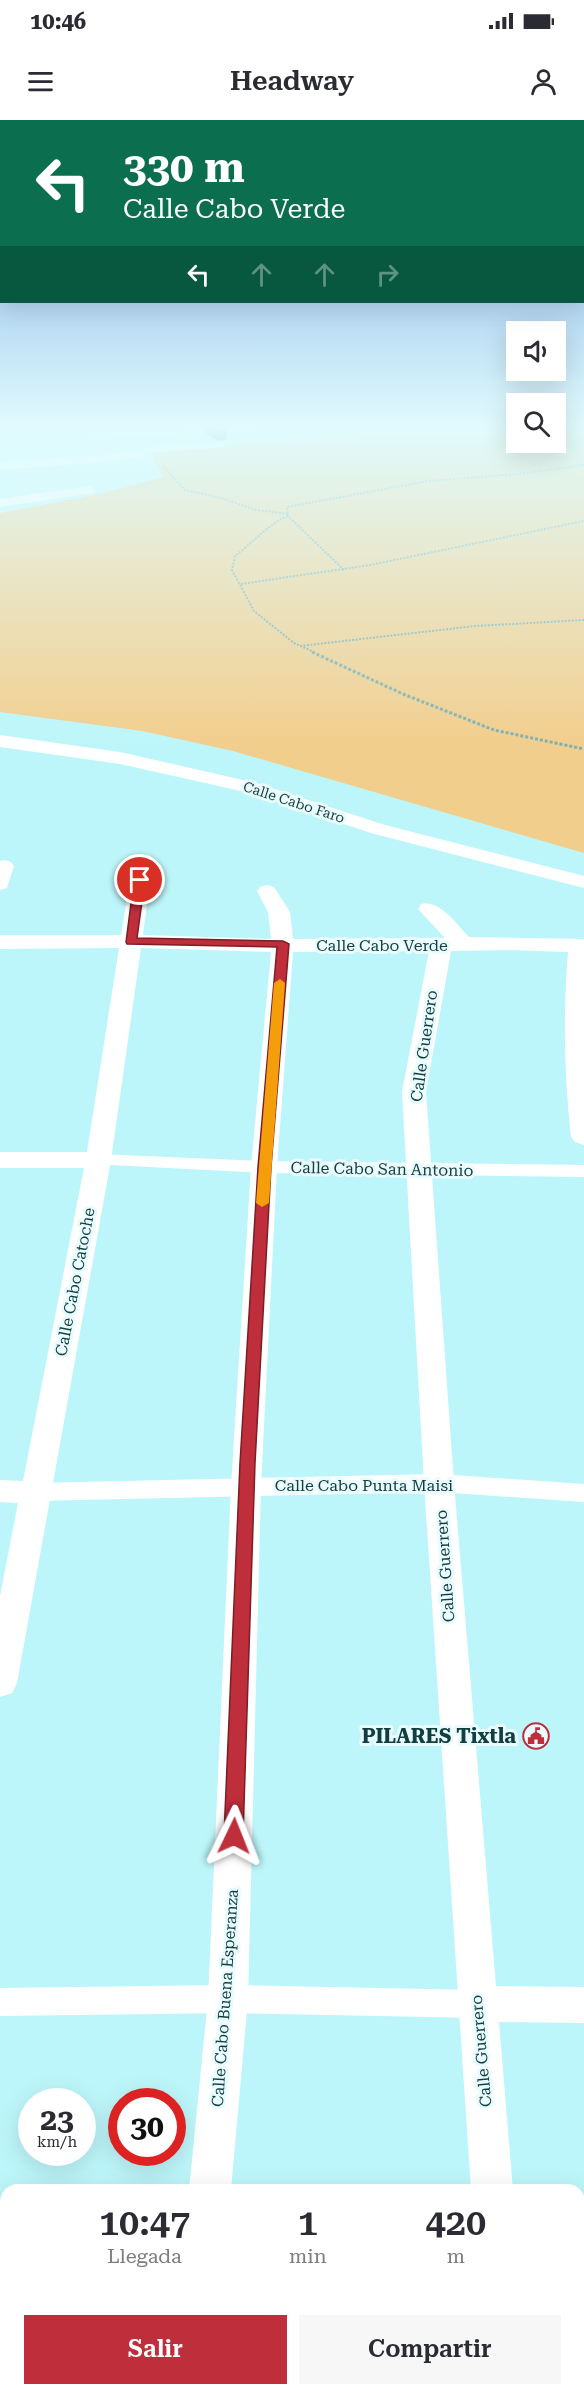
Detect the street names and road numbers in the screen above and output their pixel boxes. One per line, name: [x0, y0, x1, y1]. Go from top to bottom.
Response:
street label: Calle Cabo Faro: [241, 778, 347, 826]
street label: Calle Cabo Verde: [316, 936, 448, 955]
street label: Calle Guerrero: [407, 989, 441, 1103]
street label: Calle Cabo San Antonio: [291, 1158, 474, 1180]
street label: Calle Cabo Catoche: [51, 1206, 99, 1358]
street label: Calle Cabo Punta Maisi: [275, 1476, 453, 1495]
street label: Calle Guerrero: [432, 1509, 458, 1623]
street label: Calle Cabo Buena Esperanza: [208, 1888, 242, 2108]
street label: Calle Guerrero: [467, 1994, 495, 2108]

